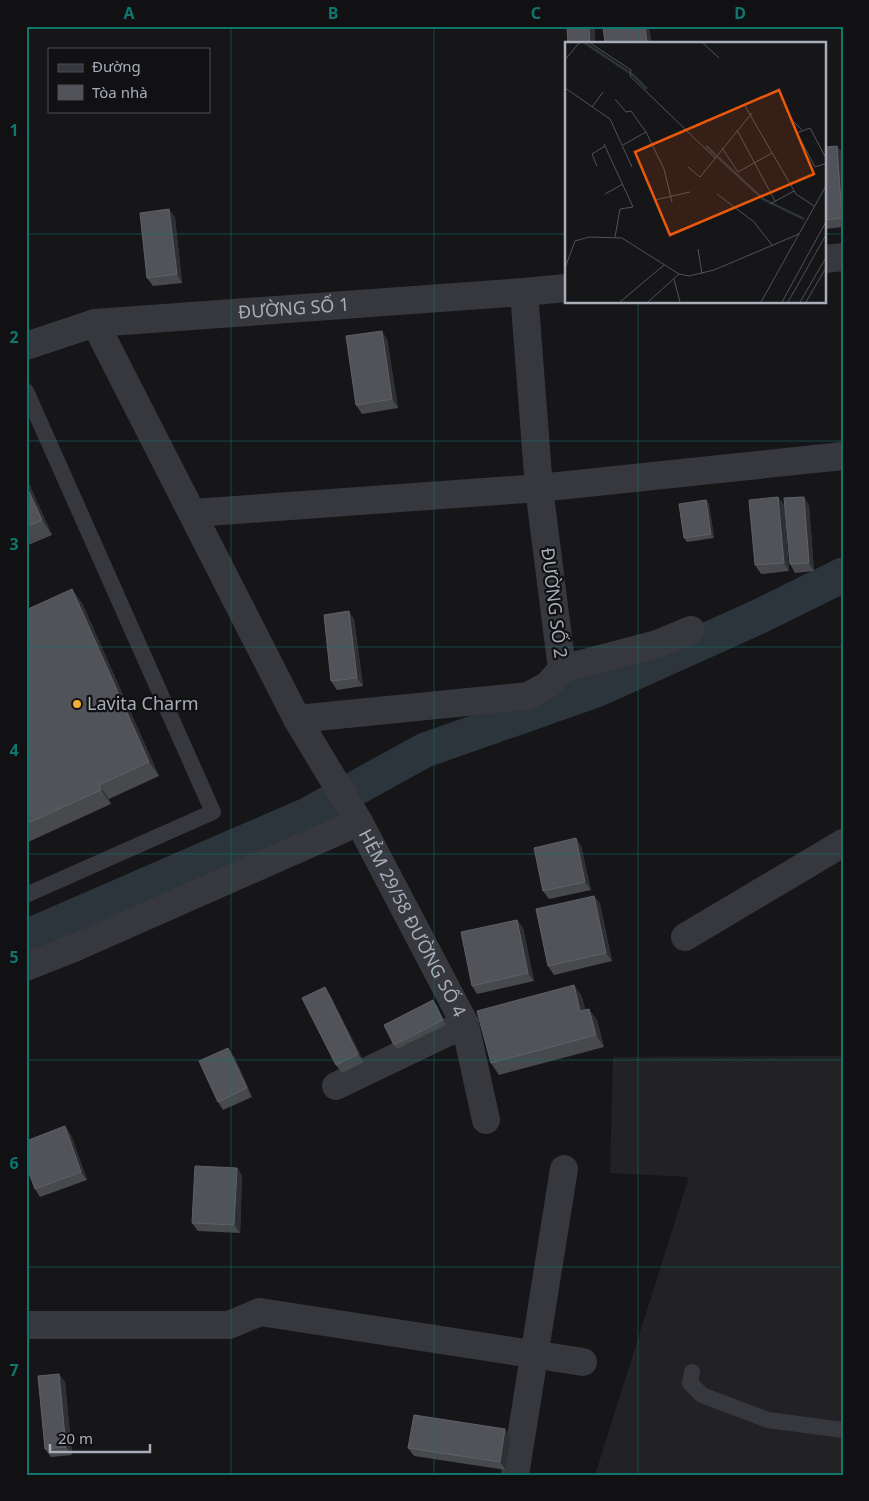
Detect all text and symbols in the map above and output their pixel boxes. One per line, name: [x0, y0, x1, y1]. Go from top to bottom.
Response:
text: A: [123, 2, 135, 24]
text: B: [328, 2, 338, 24]
text: C: [531, 2, 541, 24]
text: D: [734, 2, 746, 24]
inset map: [565, 42, 826, 304]
legend: [48, 48, 210, 112]
text: Đường: [92, 56, 141, 76]
text: Tòa nhà: [92, 82, 148, 102]
text: 1: [9, 119, 19, 141]
street label: ĐƯỜNG SỐ 1: [237, 292, 350, 324]
text: 2: [9, 326, 19, 348]
text: 3: [9, 533, 19, 555]
street label: ĐƯỜNG SỐ 2: [536, 546, 574, 660]
place label: Lavita Charm: [87, 691, 198, 715]
marker: Lavita Charm: [71, 698, 83, 710]
text: 4: [9, 739, 19, 761]
street label: HẺM 29/58 ĐƯỜNG SỐ 4: [354, 825, 472, 1021]
text: 5: [9, 946, 19, 968]
text: 6: [9, 1152, 19, 1174]
text: 7: [9, 1359, 19, 1381]
scale bar: [50, 1421, 150, 1453]
text: 20 m: [58, 1428, 93, 1448]

